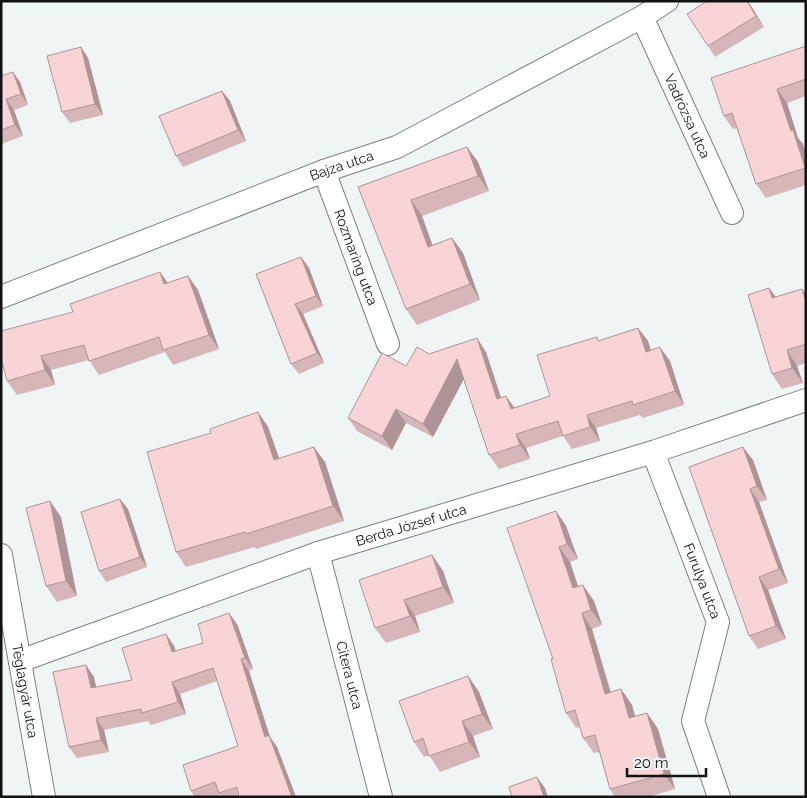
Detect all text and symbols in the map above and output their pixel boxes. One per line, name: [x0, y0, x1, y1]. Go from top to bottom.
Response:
street label: Vadrózsa utca: [661, 71, 714, 161]
street label: Bajza utca: [307, 147, 375, 184]
street label: Rozmaring utca: [331, 207, 381, 307]
street label: Berda József utca: [354, 501, 468, 549]
street label: Furulya utca: [681, 541, 724, 621]
street label: Citera utca: [333, 639, 366, 711]
street label: Téglagyár utca: [9, 642, 41, 739]
scale bar: [627, 746, 706, 778]
text: 20 m: [634, 754, 669, 772]

